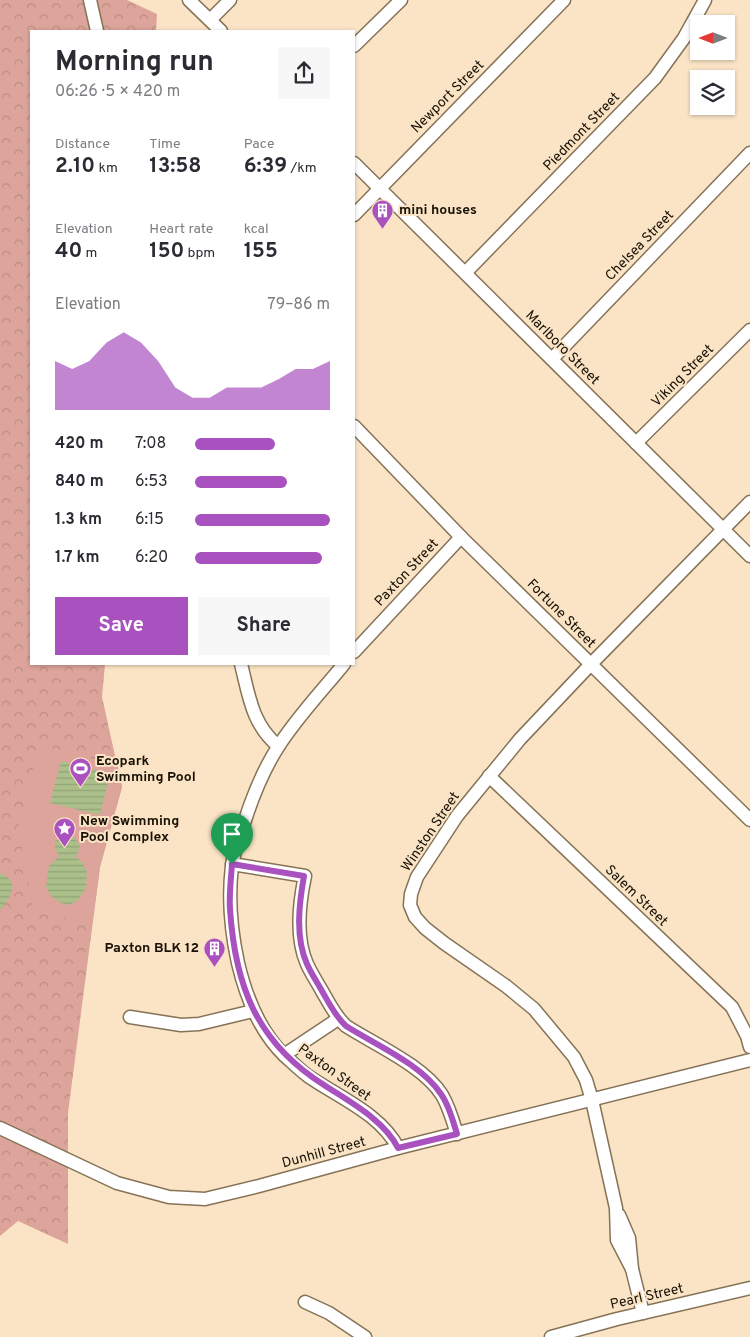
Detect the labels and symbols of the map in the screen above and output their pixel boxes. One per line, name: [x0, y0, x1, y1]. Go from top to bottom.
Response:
north arrow: [690, 15, 735, 60]
street label: Newport Street: [408, 57, 488, 137]
street label: Piedmont Street: [540, 89, 624, 175]
building icon: mini houses: [371, 198, 395, 229]
place label: mini houses: [399, 202, 477, 219]
street label: Chelsea Street: [602, 207, 678, 285]
street label: Marlboro Street: [521, 307, 603, 389]
street label: Viking Street: [648, 341, 718, 411]
street label: Paxton Street: [372, 536, 442, 610]
street label: Fortune Street: [523, 576, 599, 652]
place label: Ecopark Swimming Pool: [96, 753, 196, 786]
sports icon: Ecopark Swimming Pool: [68, 757, 92, 788]
street label: Winston Street: [398, 789, 464, 875]
place label: New Swimming Pool Complex: [80, 813, 179, 846]
pin: [211, 813, 253, 864]
place icon: New Swimming Pool Complex: [52, 817, 76, 848]
street label: Salem Street: [601, 862, 671, 930]
building icon: Paxton BLK 12: [203, 936, 227, 967]
place label: Paxton BLK 12: [104, 940, 199, 957]
street label: Paxton Street: [294, 1041, 374, 1105]
street label: Dunhill Street: [280, 1134, 368, 1172]
street label: Pearl Street: [609, 1280, 685, 1314]

